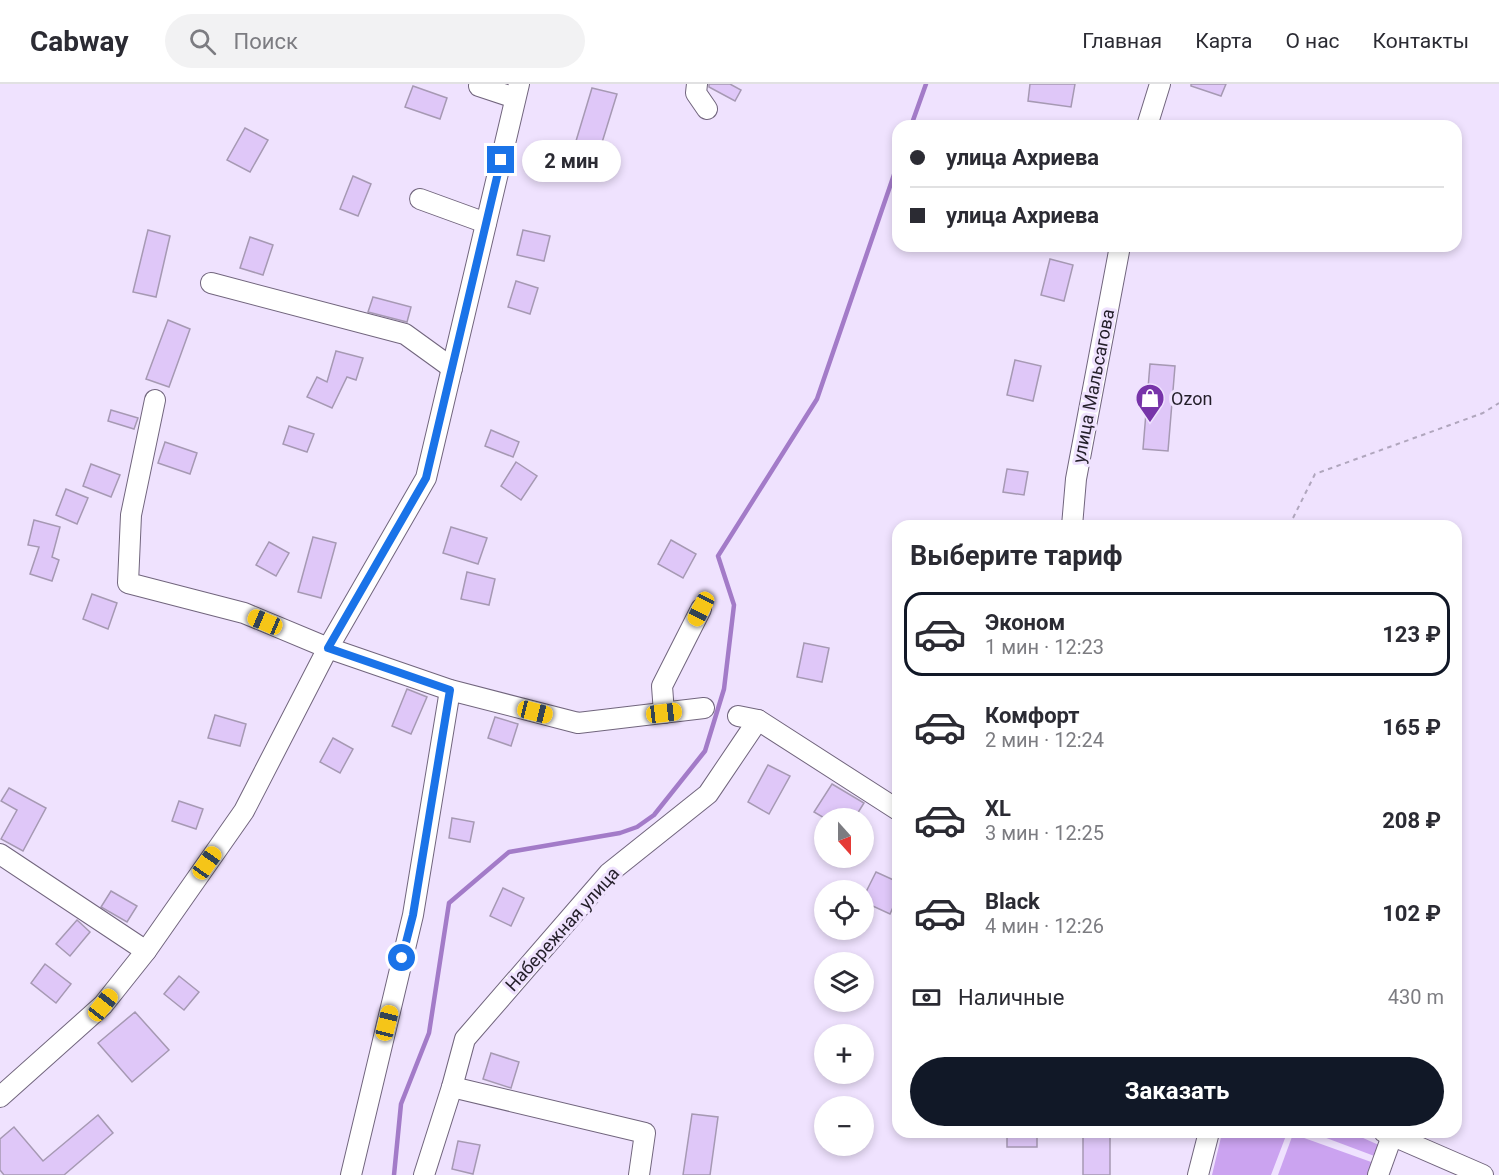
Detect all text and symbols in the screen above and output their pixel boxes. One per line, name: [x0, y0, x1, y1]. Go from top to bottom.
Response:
search box: [165, 14, 585, 68]
text: Cabway: [30, 25, 129, 58]
icon: search: [186, 25, 219, 58]
text: Поиск: [234, 29, 298, 54]
text: Главная: [1082, 29, 1162, 53]
text: Карта: [1195, 29, 1252, 53]
text: О нас: [1285, 29, 1340, 53]
text: Контакты: [1373, 29, 1469, 53]
callout: 2 мин: [522, 139, 621, 181]
text: улица Ахриева: [946, 145, 1099, 170]
route end: [487, 146, 514, 173]
text: 2 мин: [544, 149, 599, 173]
text: улица Ахриева: [946, 203, 1099, 228]
street label: улица Мальсагова: [1068, 307, 1118, 465]
shop icon: Ozon: [1134, 382, 1166, 424]
place label: Ozon: [1171, 388, 1212, 409]
text: Выберите тариф: [910, 540, 1122, 572]
car: [685, 589, 717, 629]
car: [245, 607, 285, 637]
icon: car: [913, 607, 967, 661]
text: Эконом: [985, 610, 1065, 635]
text: 123 ₽: [1382, 622, 1441, 647]
text: 1 мин · 12:23: [985, 635, 1104, 659]
car: [515, 699, 555, 725]
icon: car: [913, 700, 967, 754]
car: [645, 702, 683, 724]
text: Комфорт: [985, 703, 1080, 728]
text: 165 ₽: [1382, 715, 1441, 740]
text: 2 мин · 12:24: [985, 728, 1104, 752]
icon: car: [913, 793, 967, 847]
text: XL: [985, 796, 1011, 821]
north arrow: [814, 808, 874, 868]
map controls: [814, 808, 874, 1156]
text: 208 ₽: [1382, 808, 1441, 833]
text: 3 мин · 12:25: [985, 821, 1104, 845]
car: [189, 843, 225, 883]
street label: Набережная улица: [501, 863, 623, 995]
button: locate: [814, 880, 874, 940]
icon: car: [913, 886, 967, 940]
text: Black: [985, 889, 1040, 914]
text: 102 ₽: [1382, 901, 1441, 926]
text: 4 мин · 12:26: [985, 914, 1104, 938]
route start: [388, 944, 415, 971]
button: layers: [814, 952, 874, 1012]
icon: cash: [910, 981, 943, 1014]
car: [85, 985, 121, 1025]
text: Наличные: [958, 985, 1064, 1010]
text: 430 m: [1388, 985, 1444, 1009]
car: [374, 1003, 400, 1043]
button: +: [814, 1024, 874, 1084]
button: Заказать: [910, 1057, 1444, 1126]
button: −: [814, 1096, 874, 1156]

